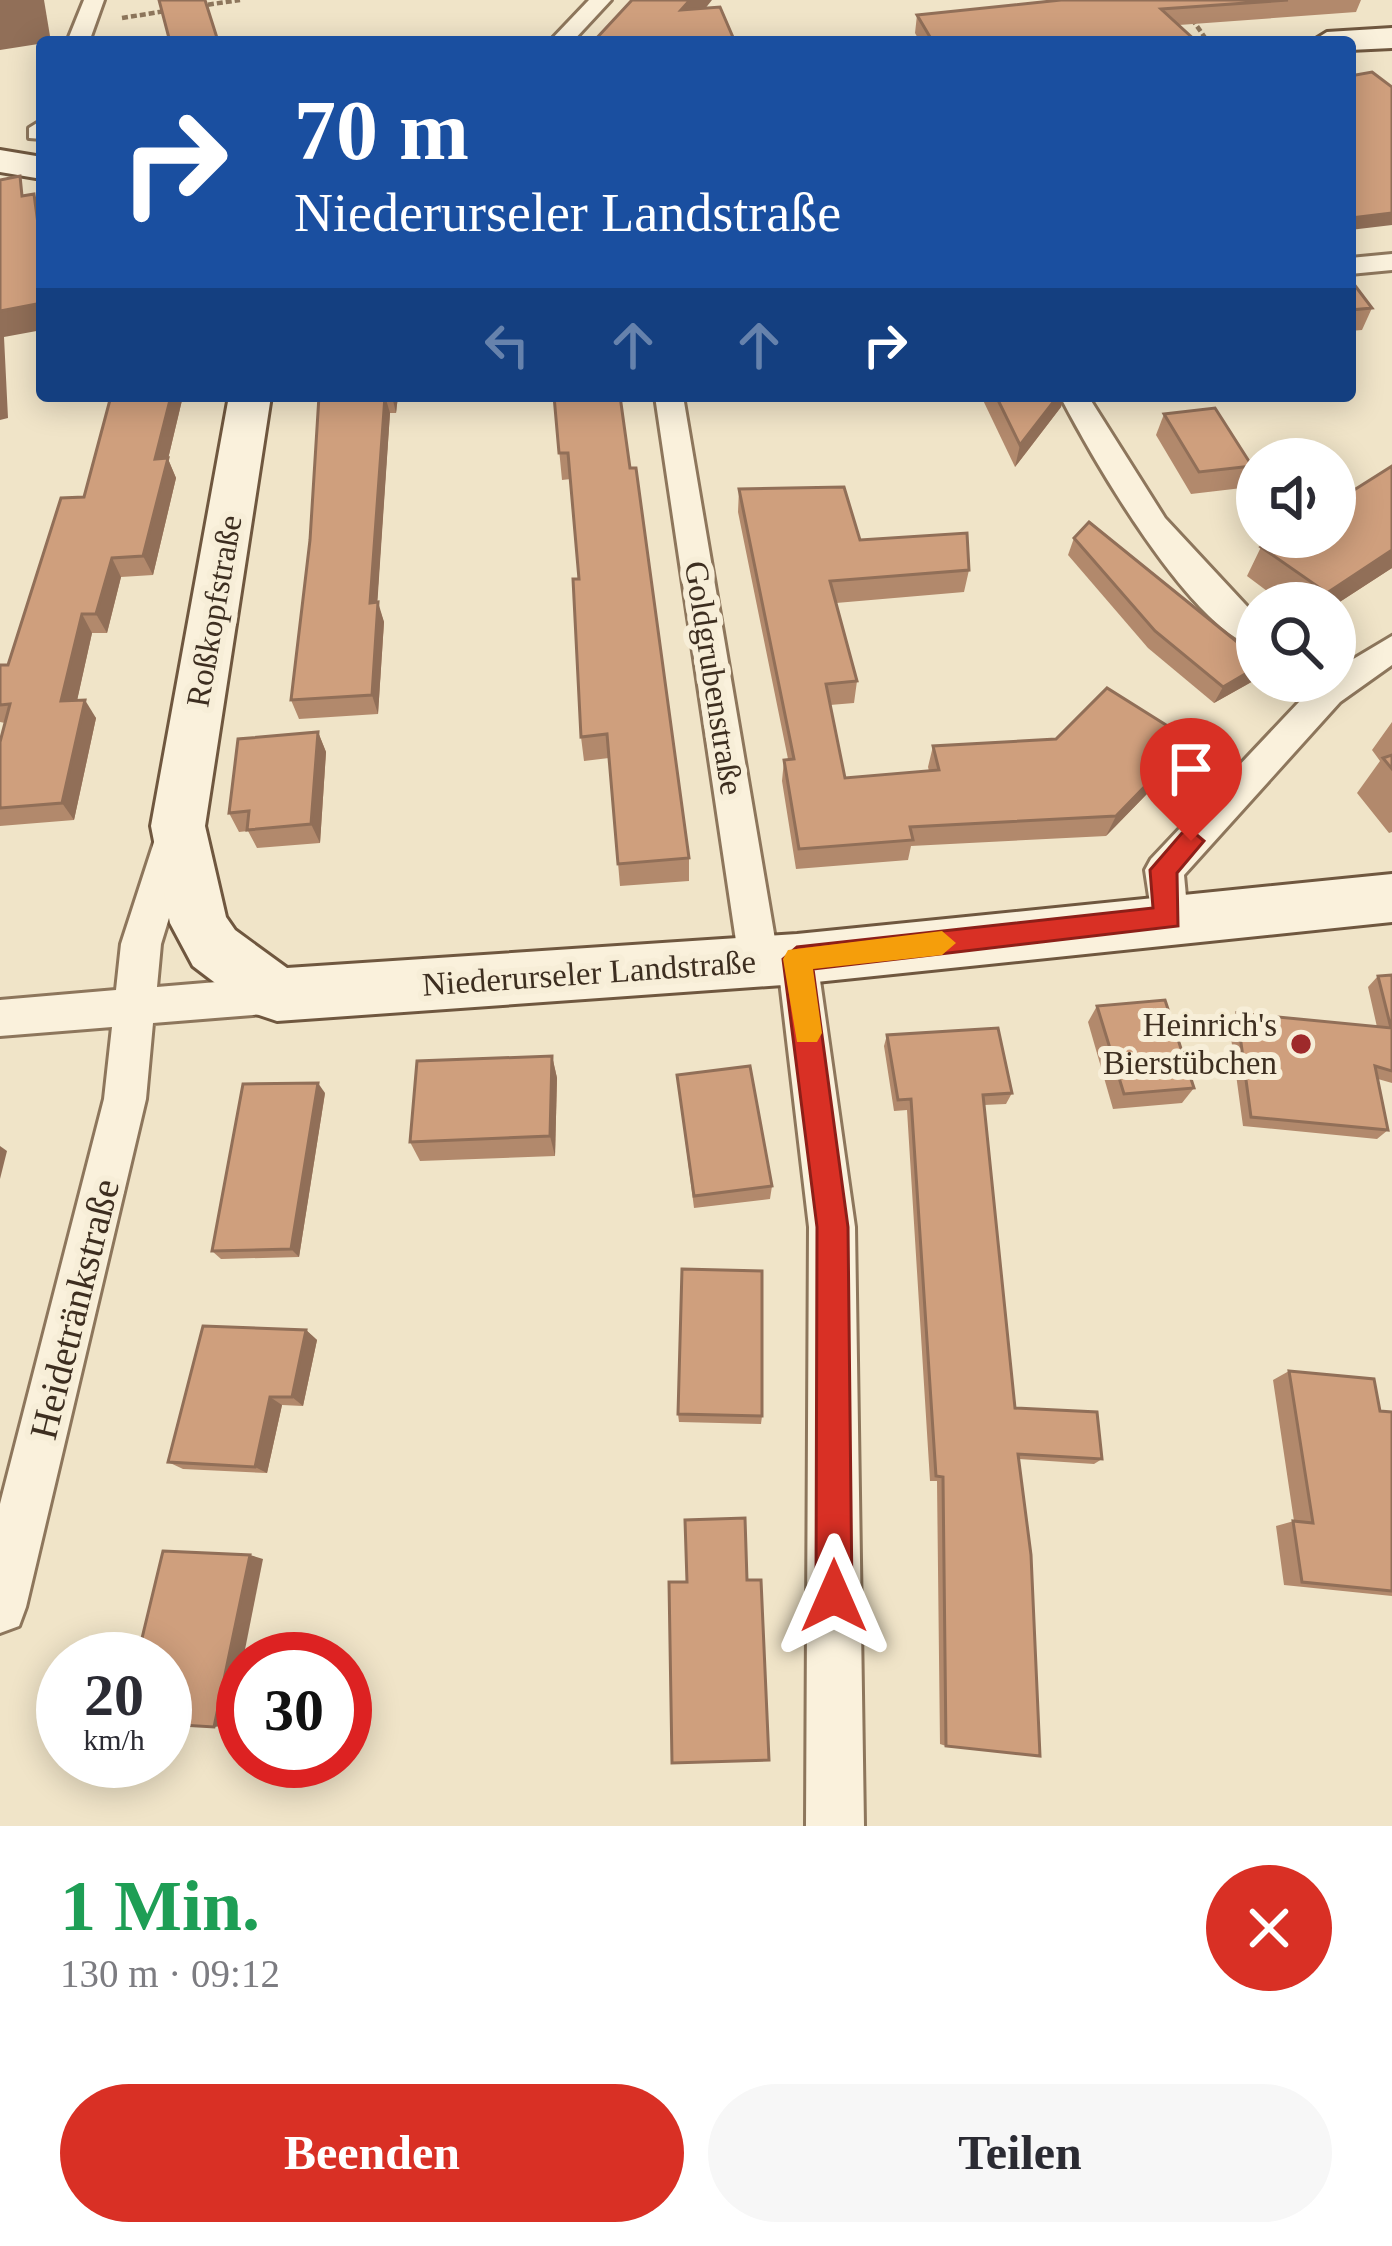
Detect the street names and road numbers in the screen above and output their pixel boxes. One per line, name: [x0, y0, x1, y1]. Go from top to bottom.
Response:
street label: Roßkopfstraße: [179, 512, 249, 710]
street label: Goldgrubenstraße: [678, 558, 750, 798]
street label: Niederurseler Landstraße: [421, 943, 757, 1003]
street label: Heidetränkstraße: [21, 1175, 127, 1443]

